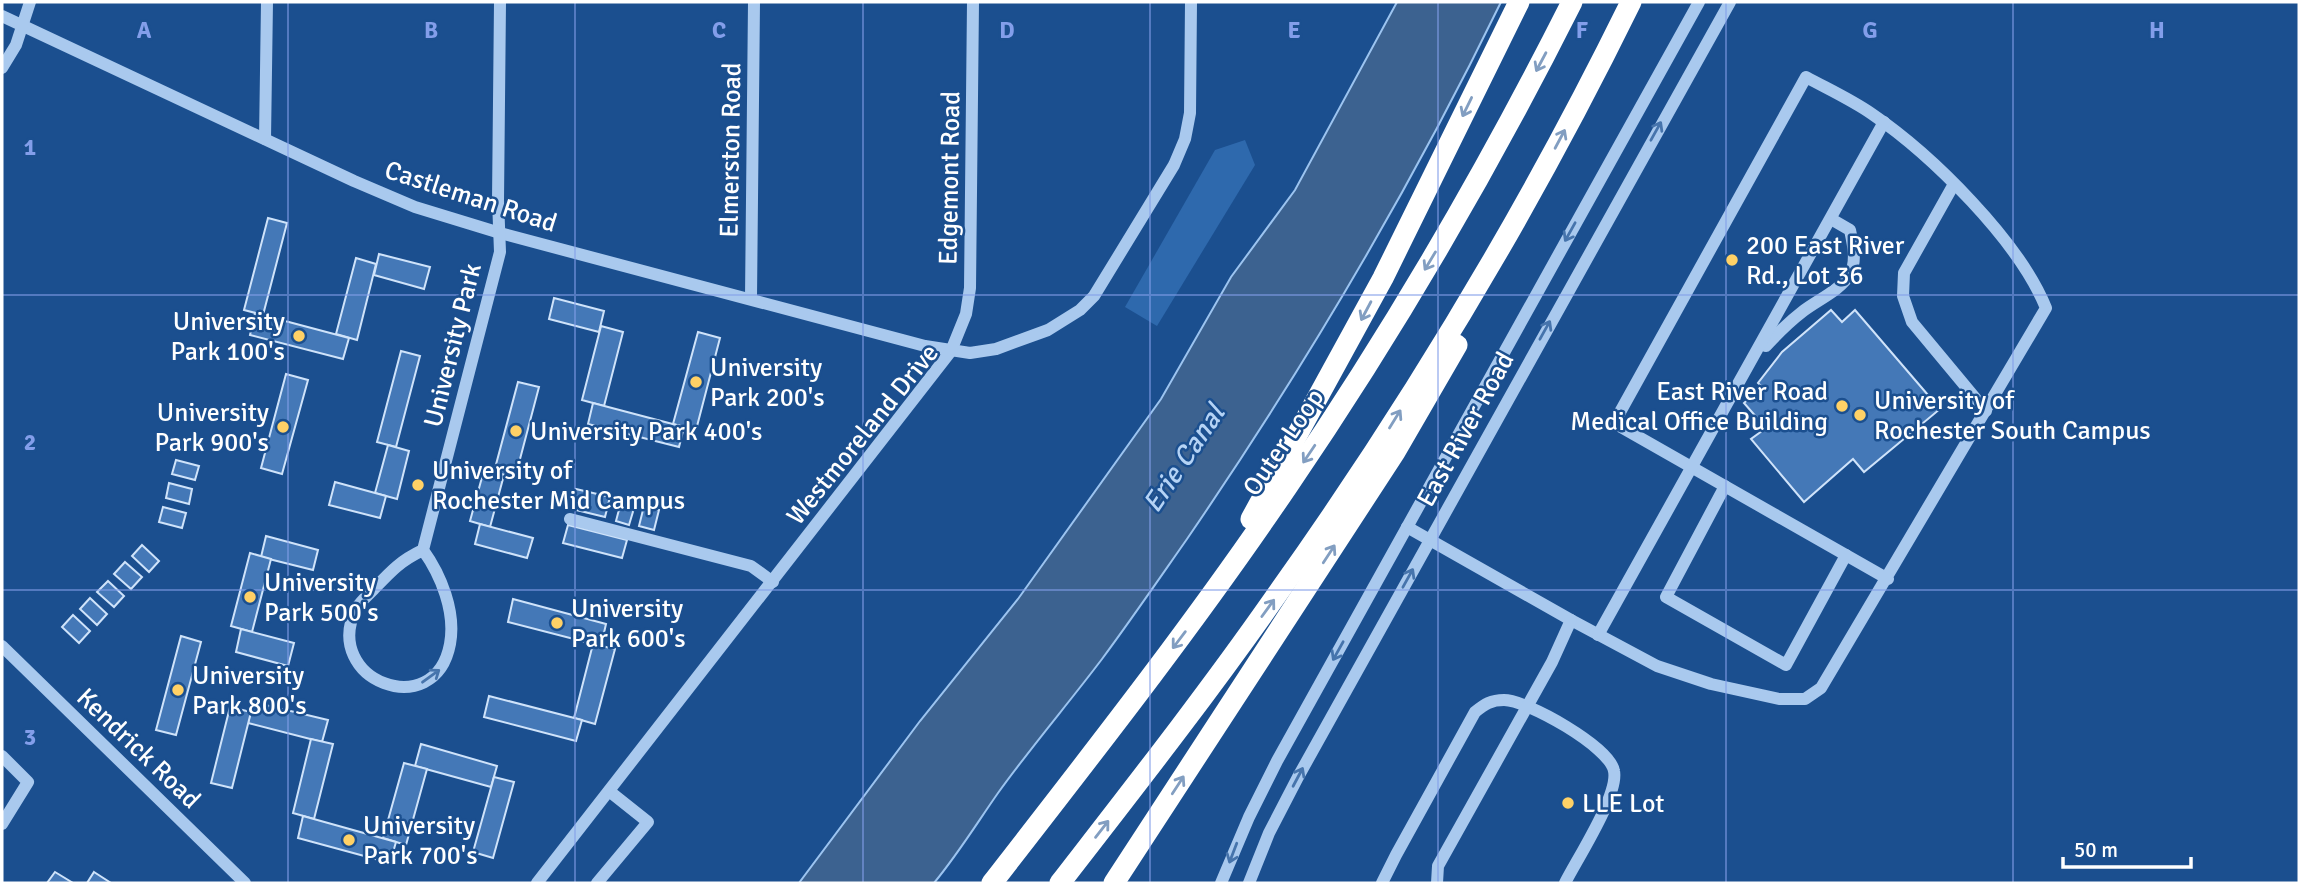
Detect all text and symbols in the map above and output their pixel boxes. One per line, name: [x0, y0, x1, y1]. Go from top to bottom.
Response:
text: A: [137, 16, 152, 45]
text: B: [424, 16, 438, 45]
text: C: [712, 16, 726, 45]
text: D: [999, 16, 1015, 45]
text: E: [1287, 16, 1301, 45]
text: F: [1576, 16, 1588, 45]
text: G: [1862, 16, 1878, 45]
text: H: [2149, 16, 2165, 45]
one-way arrow: [1534, 52, 1548, 72]
street label: Elmerston Road: [713, 62, 749, 238]
street label: Edgemont Road: [932, 91, 968, 265]
one-way arrow: [1460, 96, 1474, 117]
one-way arrow: [1650, 121, 1664, 142]
one-way arrow: [1554, 129, 1567, 150]
text: 1: [24, 133, 36, 162]
street label: Castleman Road: [381, 154, 561, 240]
one-way arrow: [1563, 222, 1577, 242]
place label: 200 East River Rd., Lot 36: [1746, 230, 1905, 292]
one-way arrow: [1423, 250, 1437, 270]
marker: 200 East River Rd., Lot 36: [1724, 252, 1740, 268]
street label: University Park: [417, 260, 489, 431]
one-way arrow: [1359, 300, 1373, 320]
place label: University Park 100's: [170, 306, 285, 368]
one-way arrow: [1539, 320, 1553, 340]
marker: University Park 100's: [291, 328, 307, 344]
street label: Westmoreland Drive: [780, 338, 946, 532]
street label: East River Road: [1410, 347, 1522, 512]
place label: University Park 200's: [710, 352, 825, 414]
marker: University Park 200's: [688, 374, 704, 390]
place label: East River Road Medical Office Building: [1570, 376, 1828, 438]
street label: Outer Loop: [1236, 383, 1331, 502]
place label: University of Rochester South Campus: [1874, 385, 2151, 447]
place label: University Park 900's: [154, 397, 269, 459]
water label: Erie Canal: [1135, 397, 1233, 519]
marker: East River Road Medical Office Building: [1834, 398, 1850, 414]
marker: University of Rochester South Campus: [1852, 407, 1868, 423]
one-way arrow: [1388, 410, 1402, 430]
place label: University Park 400's: [530, 416, 762, 448]
marker: University Park 900's: [275, 419, 291, 435]
marker: University Park 400's: [508, 423, 524, 439]
text: 2: [24, 428, 36, 457]
one-way arrow: [1302, 444, 1317, 463]
place label: University of Rochester Mid Campus: [432, 455, 685, 517]
marker: University of Rochester Mid Campus: [410, 477, 426, 493]
one-way arrow: [1323, 544, 1337, 564]
place label: University Park 500's: [264, 567, 379, 629]
one-way arrow: [1402, 568, 1415, 589]
marker: University Park 500's: [242, 589, 258, 605]
place label: University Park 600's: [571, 593, 686, 655]
one-way arrow: [1261, 599, 1275, 618]
marker: University Park 600's: [549, 615, 565, 631]
one-way arrow: [1172, 630, 1186, 649]
one-way arrow: [1331, 640, 1344, 661]
place label: University Park 800's: [192, 660, 307, 722]
one-way arrow: [421, 669, 440, 684]
street label: Kendrick Road: [70, 682, 207, 816]
marker: University Park 800's: [170, 682, 186, 698]
text: 3: [24, 723, 36, 752]
one-way arrow: [1292, 767, 1305, 788]
one-way arrow: [1170, 776, 1185, 795]
place label: LLE Lot: [1582, 788, 1664, 820]
marker: LLE Lot: [1560, 795, 1576, 811]
place label: University Park 700's: [363, 810, 478, 872]
one-way arrow: [1094, 821, 1109, 839]
scale bar: [2063, 826, 2191, 870]
marker: University Park 700's: [341, 832, 357, 848]
text: 50 m: [2074, 837, 2118, 863]
one-way arrow: [1226, 841, 1239, 863]

